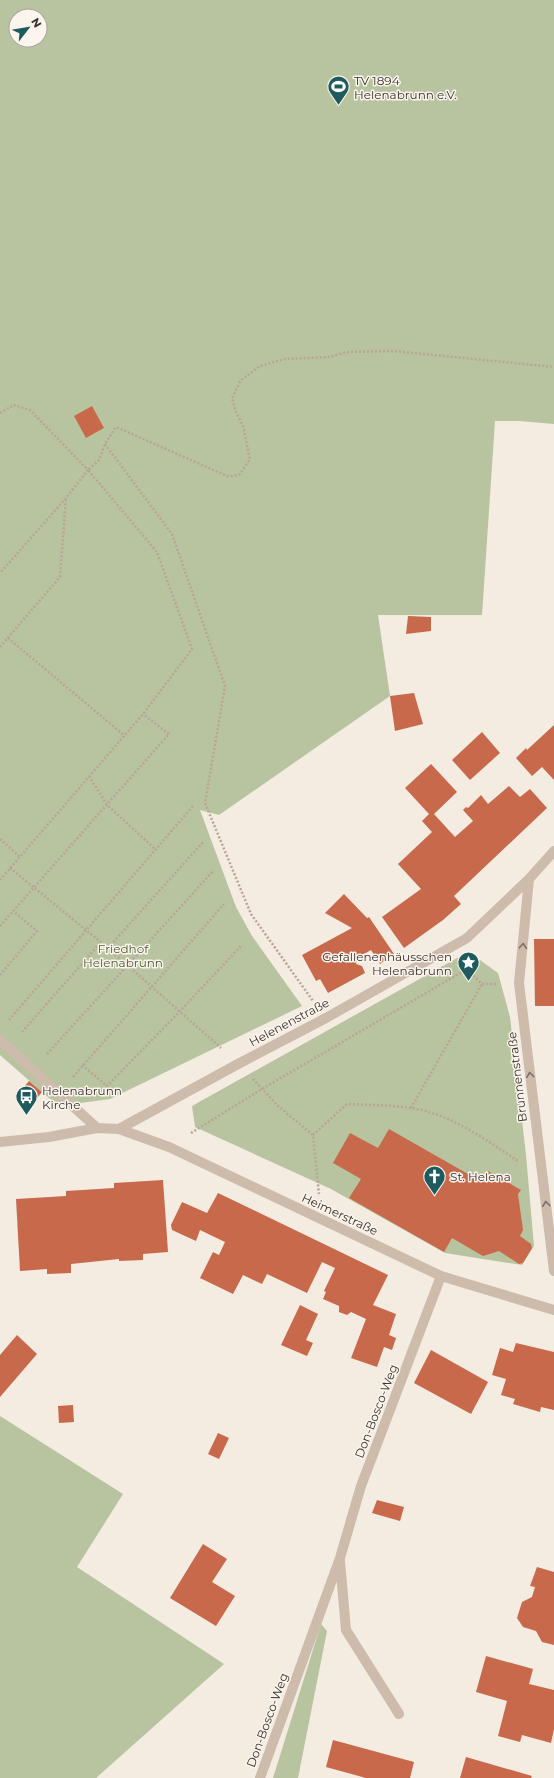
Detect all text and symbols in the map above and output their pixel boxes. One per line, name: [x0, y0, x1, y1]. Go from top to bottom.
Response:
north arrow: [8, 8, 48, 48]
text: N: [28, 15, 45, 30]
place label: TV 1894 Helenabrunn e.V.: [354, 73, 457, 102]
sports icon: TV 1894 Helenabrunn e.V.: [326, 74, 352, 107]
park label: Friedhof Helenabrunn: [83, 941, 163, 970]
one-way arrow: [518, 943, 527, 949]
place label: Gefallenenhäusschen Helenabrunn: [322, 949, 452, 978]
place icon: Gefallenenhäusschen Helenabrunn: [455, 950, 481, 983]
street label: Helenenstraße: [246, 995, 332, 1049]
street label: Brunnenstraße: [504, 1031, 530, 1123]
one-way arrow: [526, 1072, 535, 1078]
place label: Helenabrunn Kirche: [42, 1083, 122, 1112]
bus stop icon: Helenabrunn Kirche: [13, 1084, 39, 1117]
church icon: St. Helena: [421, 1163, 447, 1196]
place label: St. Helena: [450, 1169, 511, 1184]
street label: Heimerstraße: [299, 1190, 381, 1238]
one-way arrow: [542, 1201, 551, 1207]
street label: Don-Bosco-Weg: [351, 1362, 401, 1460]
street label: Don-Bosco-Weg: [243, 1671, 291, 1769]

